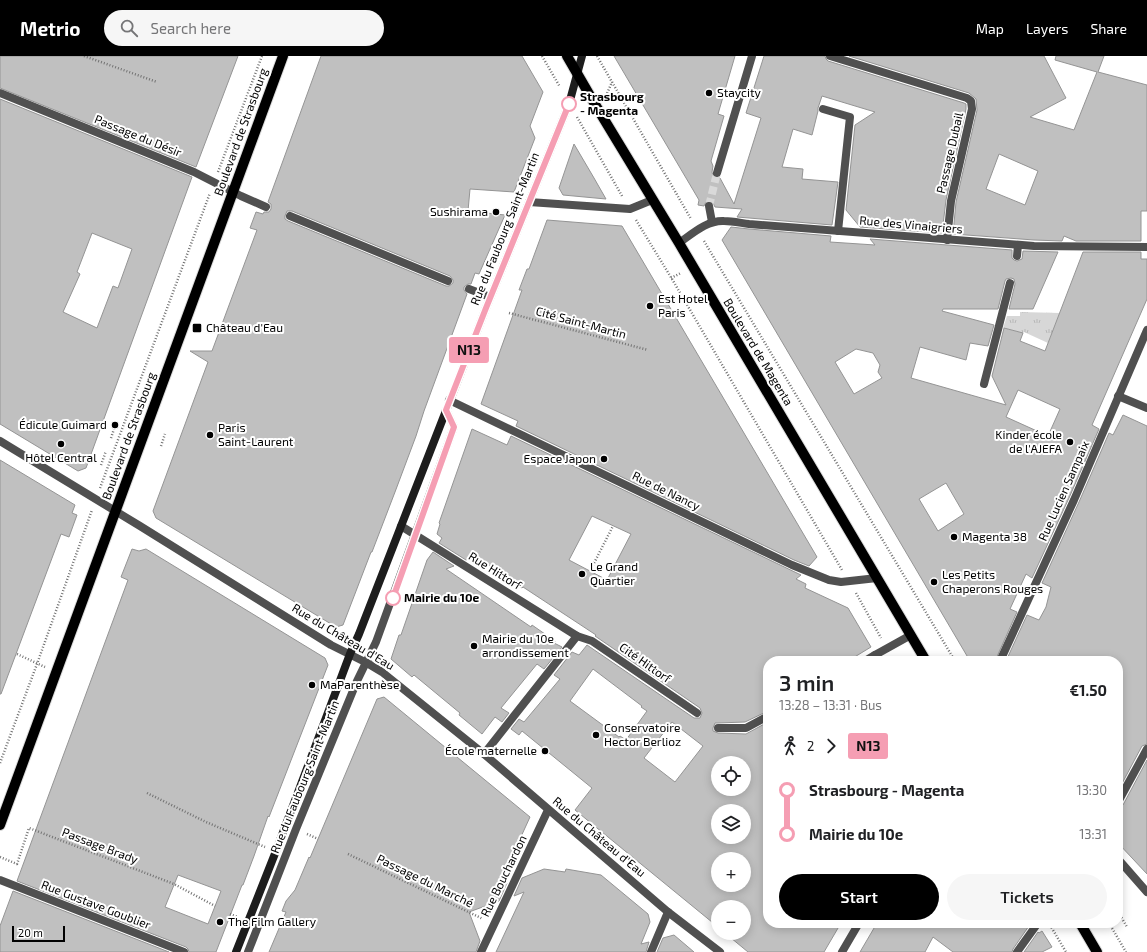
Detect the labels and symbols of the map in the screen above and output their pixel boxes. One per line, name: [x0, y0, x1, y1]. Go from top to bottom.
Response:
street label: Boulevard de Strasbourg: [210, 66, 270, 197]
place label: Staycity: [717, 85, 762, 99]
marker: Staycity: [704, 88, 714, 98]
place label: Strasbourg - Magenta: [580, 89, 644, 117]
marker: Strasbourg - Magenta: [561, 96, 577, 112]
street label: Passage Dubail: [933, 110, 965, 195]
street label: Passage du Désir: [93, 111, 184, 159]
street label: Rue du Faubourg Saint-Martin: [467, 150, 541, 307]
place label: Sushirama: [430, 204, 488, 218]
marker: Sushirama: [491, 207, 501, 217]
street label: Rue des Vinaigriers: [859, 213, 963, 236]
place label: Est Hotel Paris: [658, 291, 708, 319]
street label: Boulevard de Magenta: [721, 295, 796, 408]
marker: Est Hotel Paris: [645, 301, 655, 311]
street label: Cité Saint-Martin: [534, 303, 628, 341]
place label: Château d'Eau: [206, 320, 283, 334]
marker: Château d'Eau: [191, 322, 203, 334]
line badge: N13: [446, 337, 492, 363]
street label: Boulevard de Strasbourg: [98, 370, 158, 501]
place label: Édicule Guimard: [19, 417, 107, 431]
marker: Édicule Guimard: [110, 420, 120, 430]
place label: Paris Saint-Laurent: [218, 420, 294, 448]
place label: Kinder école de l'AJEFA: [995, 427, 1063, 455]
marker: Paris Saint-Laurent: [205, 430, 215, 440]
marker: Kinder école de l'AJEFA: [1065, 437, 1075, 447]
street label: Rue Lucien Sampaix: [1035, 438, 1092, 543]
marker: Hôtel Central: [56, 439, 66, 449]
place label: Hôtel Central: [25, 450, 97, 464]
place label: Espace Japon: [524, 451, 596, 465]
marker: Espace Japon: [599, 454, 609, 464]
street label: Rue de Nancy: [630, 468, 703, 513]
place label: Magenta 38: [962, 529, 1027, 543]
marker: Magenta 38: [949, 532, 959, 542]
street label: Rue Hittorf: [467, 548, 525, 592]
place label: Le Grand Quartier: [590, 559, 638, 588]
place label: Les Petits Chaperons Rouges: [942, 567, 1043, 595]
marker: Le Grand Quartier: [577, 569, 587, 579]
marker: Les Petits Chaperons Rouges: [929, 577, 939, 587]
marker: Mairie du 10e: [385, 590, 401, 606]
place label: Mairie du 10e: [404, 590, 480, 604]
street label: Rue du Château d'Eau: [290, 600, 397, 672]
place label: Mairie du 10e arrondissement: [482, 631, 569, 659]
street label: Cité Hittorf: [617, 639, 674, 685]
marker: Mairie du 10e arrondissement: [469, 641, 479, 651]
place label: MaParenthèse: [320, 677, 399, 691]
marker: MaParenthèse: [307, 680, 317, 690]
street label: Rue du Faubourg Saint-Martin: [267, 698, 341, 855]
place label: Conservatoire Hector Berlioz: [604, 720, 681, 748]
marker: Conservatoire Hector Berlioz: [591, 730, 601, 740]
place label: École maternelle: [445, 743, 537, 757]
marker: École maternelle: [540, 746, 550, 756]
street label: Rue du Château d'Eau: [550, 793, 649, 879]
street label: Passage Brady: [60, 824, 141, 866]
street label: Rue Bouchardon: [477, 832, 529, 919]
street label: Passage du Marché: [375, 851, 476, 910]
street label: Rue Gustave Goublier: [40, 877, 153, 931]
place label: The Film Gallery: [228, 914, 317, 928]
marker: The Film Gallery: [215, 917, 225, 927]
scale bar: [12, 924, 65, 943]

